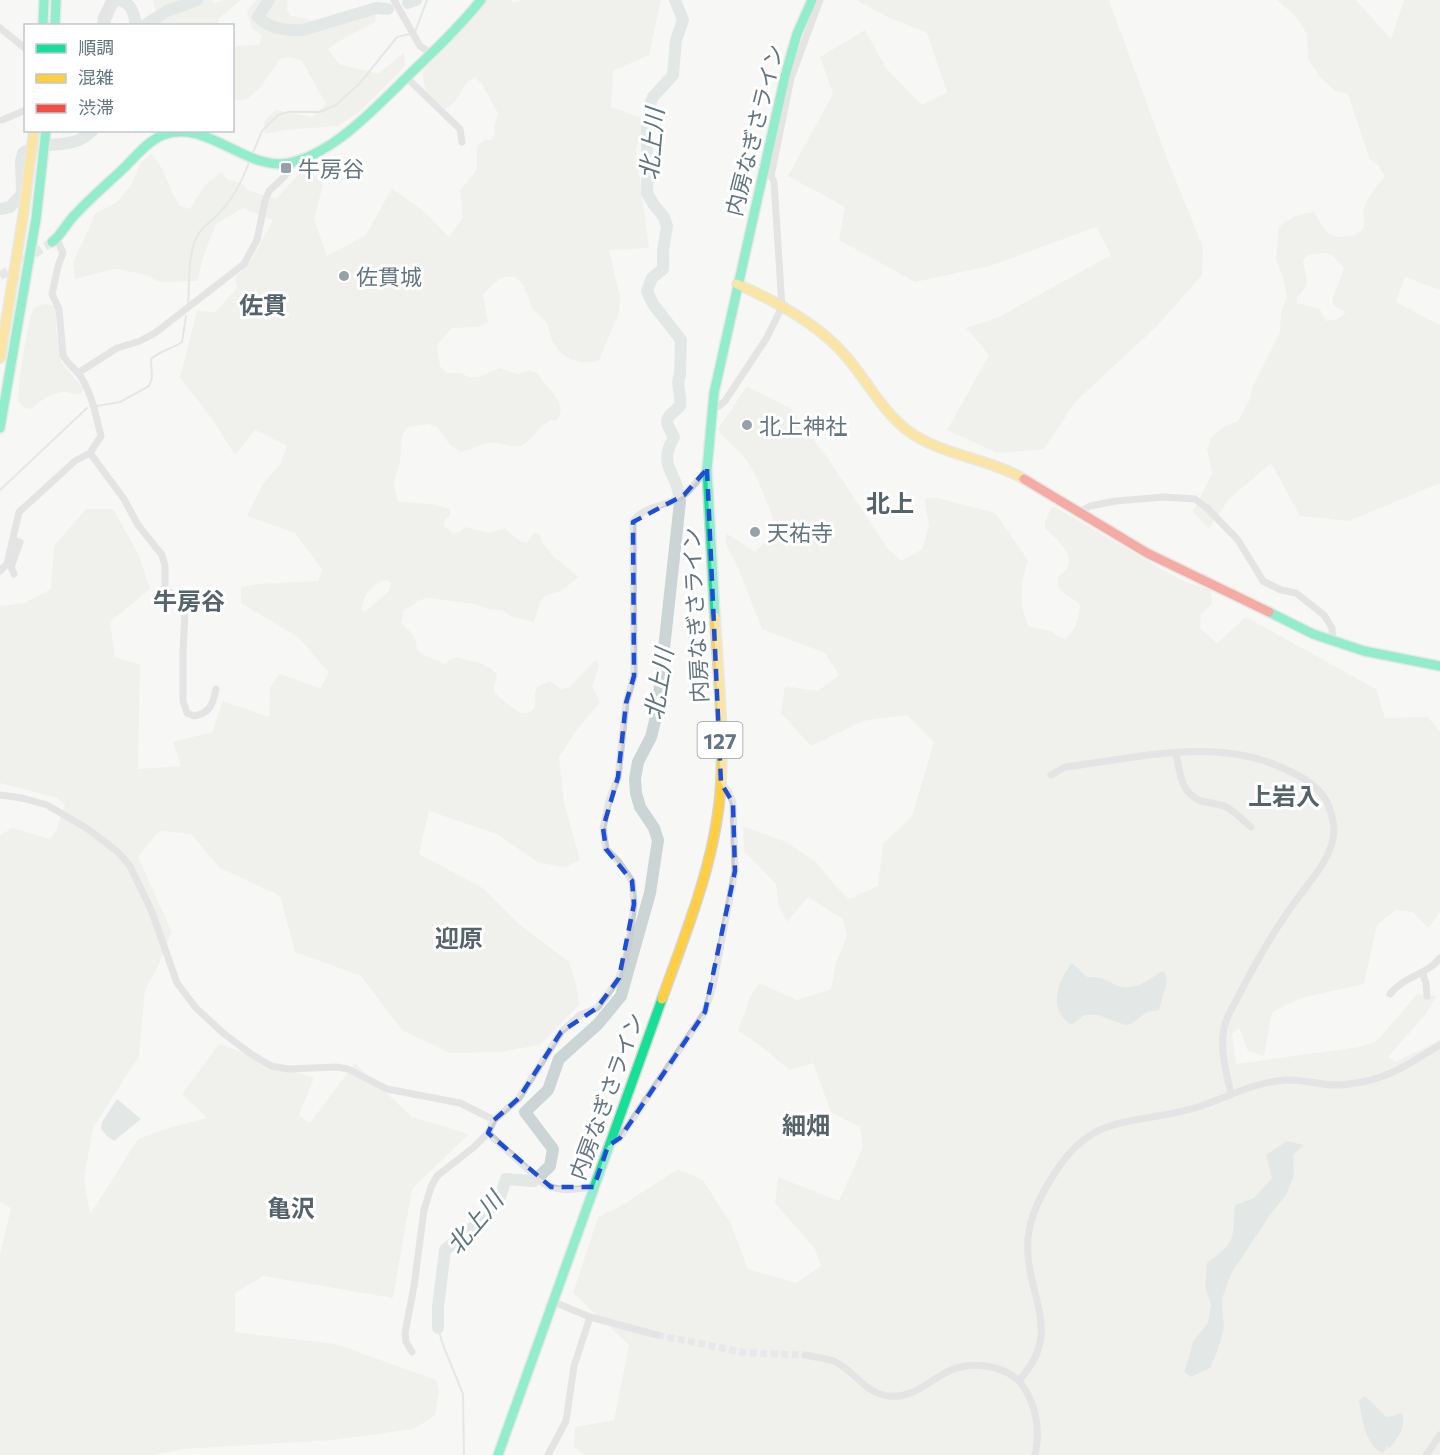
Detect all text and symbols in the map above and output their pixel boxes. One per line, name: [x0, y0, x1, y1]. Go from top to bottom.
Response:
legend: [24, 24, 234, 132]
text: 順調: [78, 36, 114, 58]
street label: 内房なぎさライン: [720, 41, 788, 219]
text: 混雑: [78, 66, 114, 88]
text: 渋滞: [78, 96, 114, 118]
water label: 北上川: [633, 104, 669, 181]
place label: 牛房谷: [298, 155, 364, 182]
marker: 牛房谷: [279, 161, 293, 175]
place label: 佐貫城: [356, 263, 422, 290]
marker: 佐貫城: [337, 269, 351, 283]
district label: 佐貫: [239, 290, 287, 319]
place label: 北上神社: [759, 412, 847, 439]
marker: 北上神社: [740, 418, 754, 432]
district label: 北上: [866, 488, 914, 517]
place label: 天祐寺: [767, 519, 833, 546]
marker: 天祐寺: [748, 525, 762, 539]
street label: 内房なぎさライン: [677, 526, 713, 704]
district label: 牛房谷: [153, 586, 225, 615]
water label: 北上川: [638, 643, 678, 722]
road number: 127: [698, 722, 742, 758]
district label: 上岩入: [1248, 781, 1320, 810]
district label: 迎原: [435, 923, 483, 952]
street label: 内房なぎさライン: [563, 1009, 649, 1183]
district label: 細畑: [782, 1110, 830, 1139]
water label: 北上川: [440, 1183, 510, 1259]
district label: 亀沢: [267, 1193, 315, 1222]

